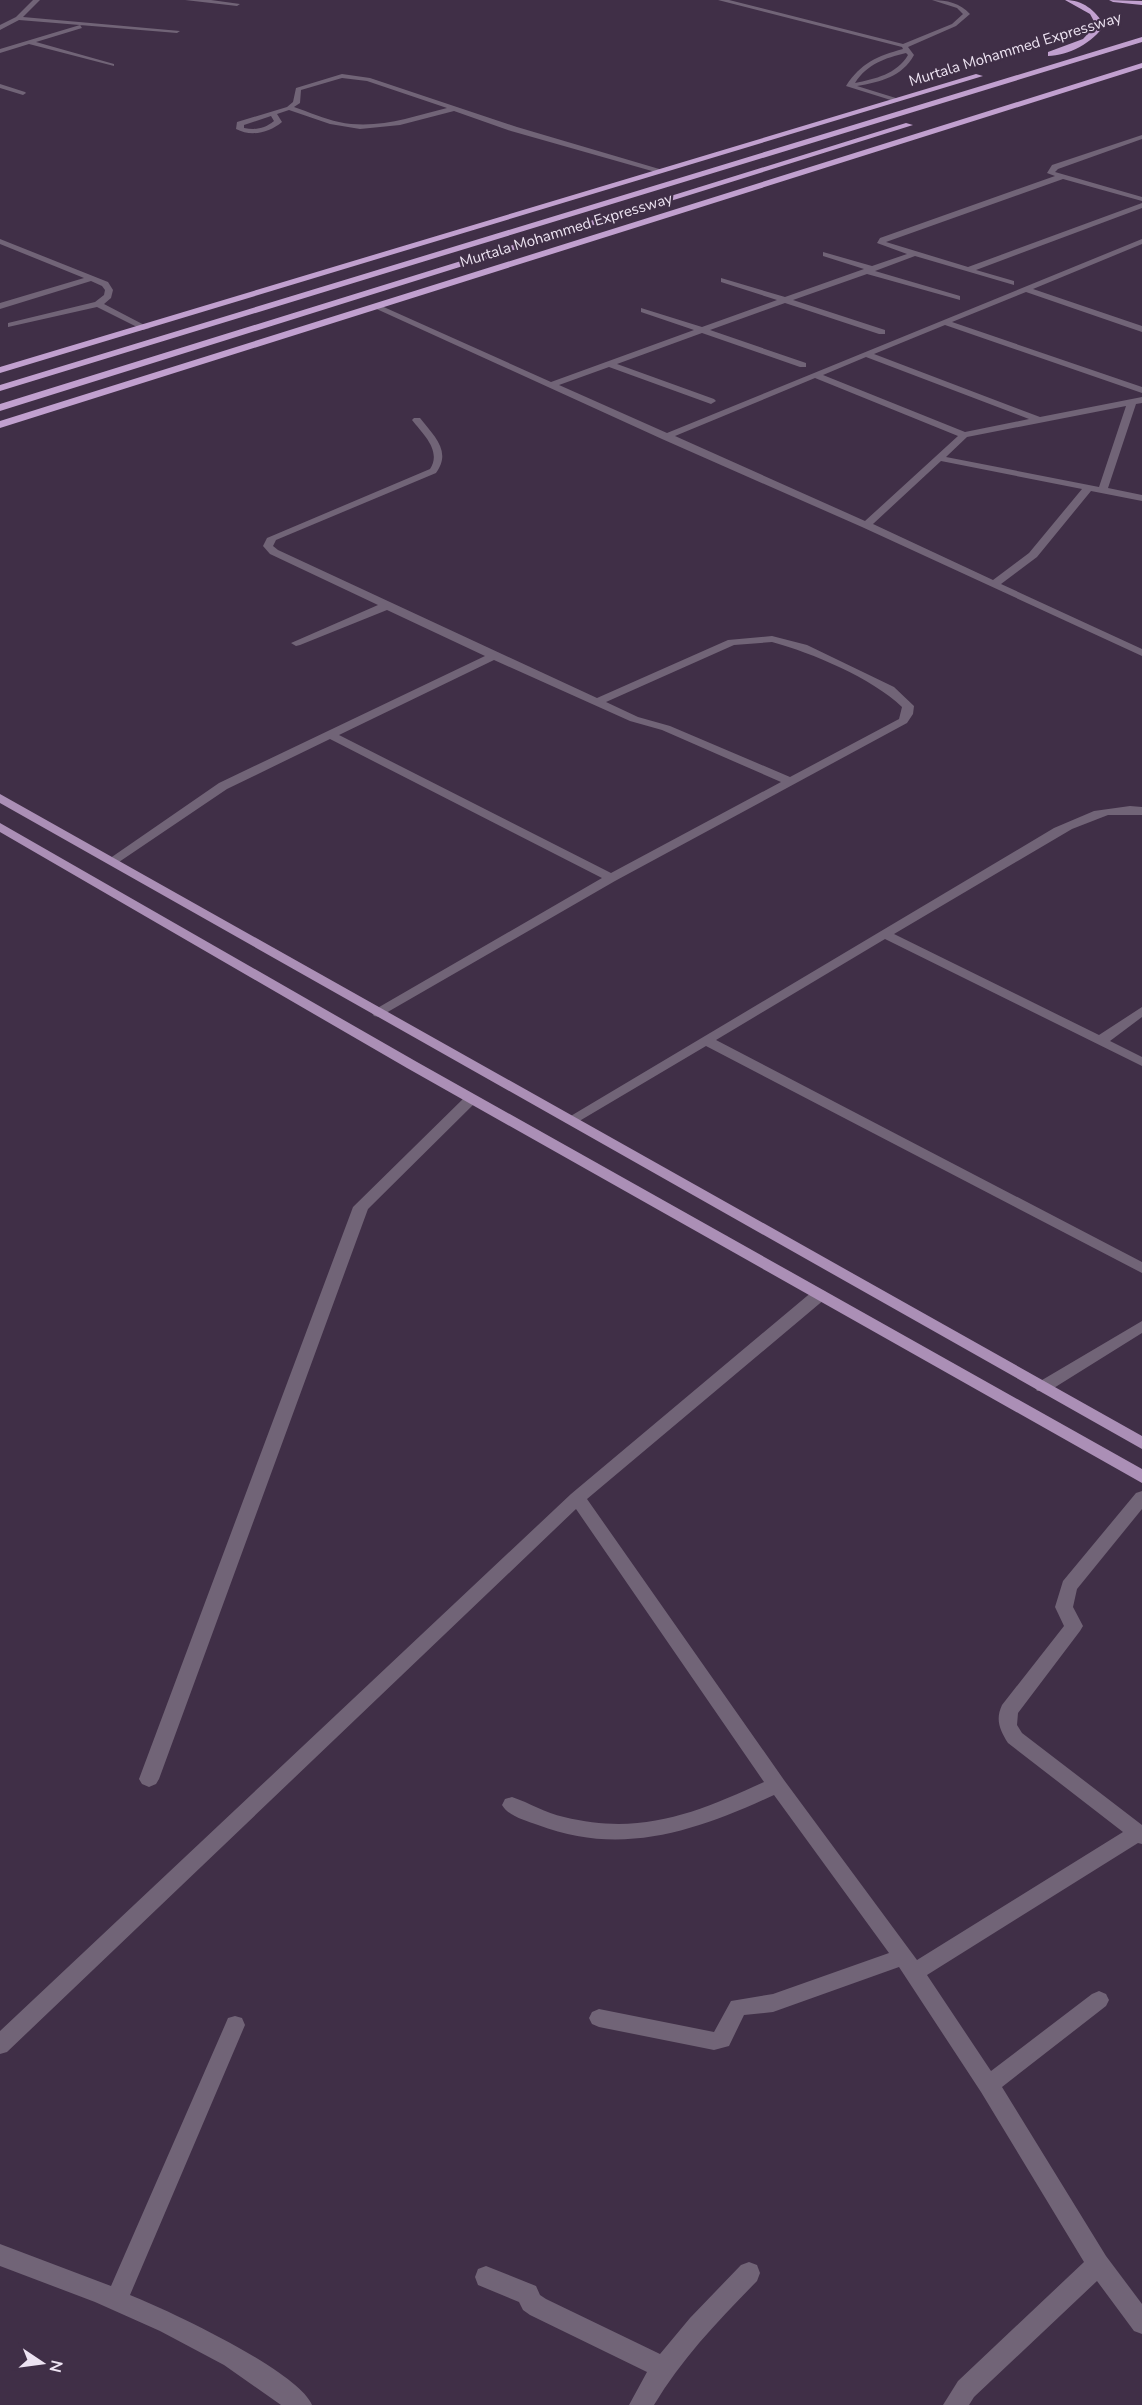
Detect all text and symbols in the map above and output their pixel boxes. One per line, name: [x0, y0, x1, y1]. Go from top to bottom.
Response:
street label: Murtala Mohammed Expressway: [906, 7, 1124, 91]
street label: Murtala Mohammed Expressway: [457, 188, 675, 272]
north arrow: [12, 2333, 72, 2393]
text: N: [44, 2358, 68, 2374]

